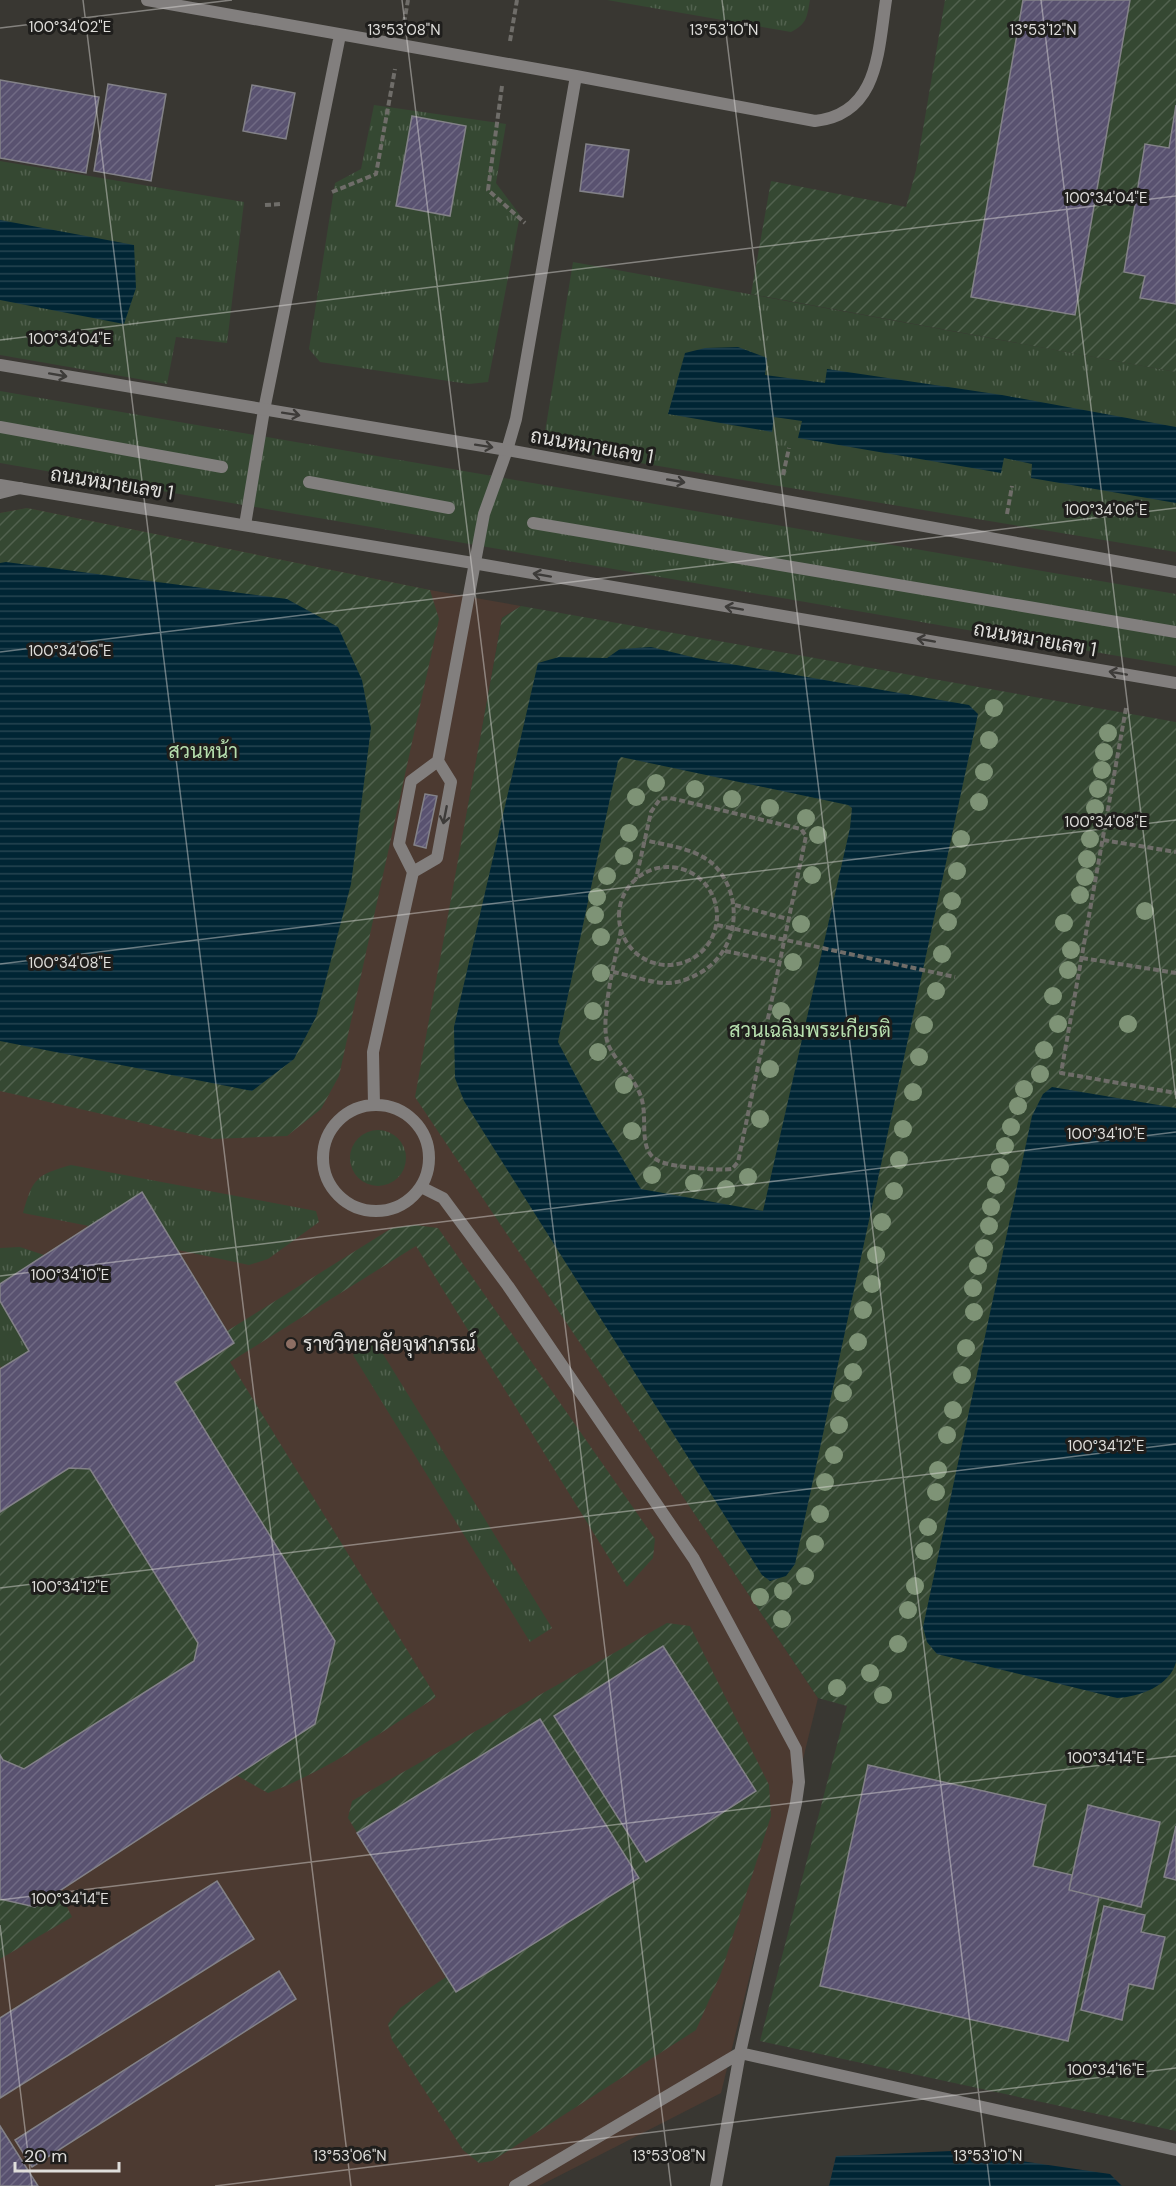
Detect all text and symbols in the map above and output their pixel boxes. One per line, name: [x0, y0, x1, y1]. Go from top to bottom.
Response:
text: 100°34'02"E: [29, 17, 111, 37]
text: 13°53'08"N: [367, 20, 441, 40]
text: 13°53'10"N: [690, 20, 758, 40]
text: 13°53'12"N: [1009, 20, 1077, 40]
text: 100°34'04"E: [1065, 188, 1147, 208]
text: 100°34'04"E: [29, 329, 111, 349]
one-way arrow: [47, 370, 67, 381]
one-way arrow: [281, 409, 301, 420]
street label: ถนนหมายเลข 1: [528, 422, 656, 470]
one-way arrow: [473, 441, 493, 452]
street label: ถนนหมายเลข 1: [48, 460, 176, 506]
one-way arrow: [665, 476, 685, 487]
text: 100°34'06"E: [1064, 500, 1148, 520]
one-way arrow: [532, 569, 552, 580]
one-way arrow: [725, 602, 744, 613]
street label: ถนนหมายเลข 1: [971, 615, 1099, 663]
one-way arrow: [917, 635, 936, 646]
text: 100°34'06"E: [28, 641, 112, 661]
one-way arrow: [1109, 667, 1129, 678]
park label: สวนหน้า: [168, 738, 238, 764]
one-way arrow: [439, 804, 450, 824]
text: 100°34'08"E: [1065, 812, 1147, 832]
text: 100°34'08"E: [29, 953, 111, 973]
park label: สวนเฉลิมพระเกียรติ: [729, 1017, 891, 1043]
text: 100°34'10"E: [1067, 1124, 1145, 1144]
text: 100°34'10"E: [31, 1265, 109, 1285]
place label: ราชวิทยาลัยจุฬาภรณ์: [303, 1330, 476, 1358]
marker: ราชวิทยาลัยจุฬาภรณ์: [284, 1337, 298, 1351]
text: 100°34'12"E: [1068, 1436, 1144, 1456]
text: 100°34'12"E: [32, 1577, 108, 1597]
text: 100°34'14"E: [1067, 1748, 1145, 1768]
text: 100°34'14"E: [31, 1889, 109, 1909]
text: 100°34'16"E: [1067, 2060, 1145, 2080]
scale bar: [15, 2135, 118, 2173]
text: 20 m: [24, 2144, 67, 2168]
text: 13°53'06"N: [313, 2146, 387, 2166]
text: 13°53'08"N: [632, 2146, 706, 2166]
text: 13°53'10"N: [954, 2146, 1022, 2166]

